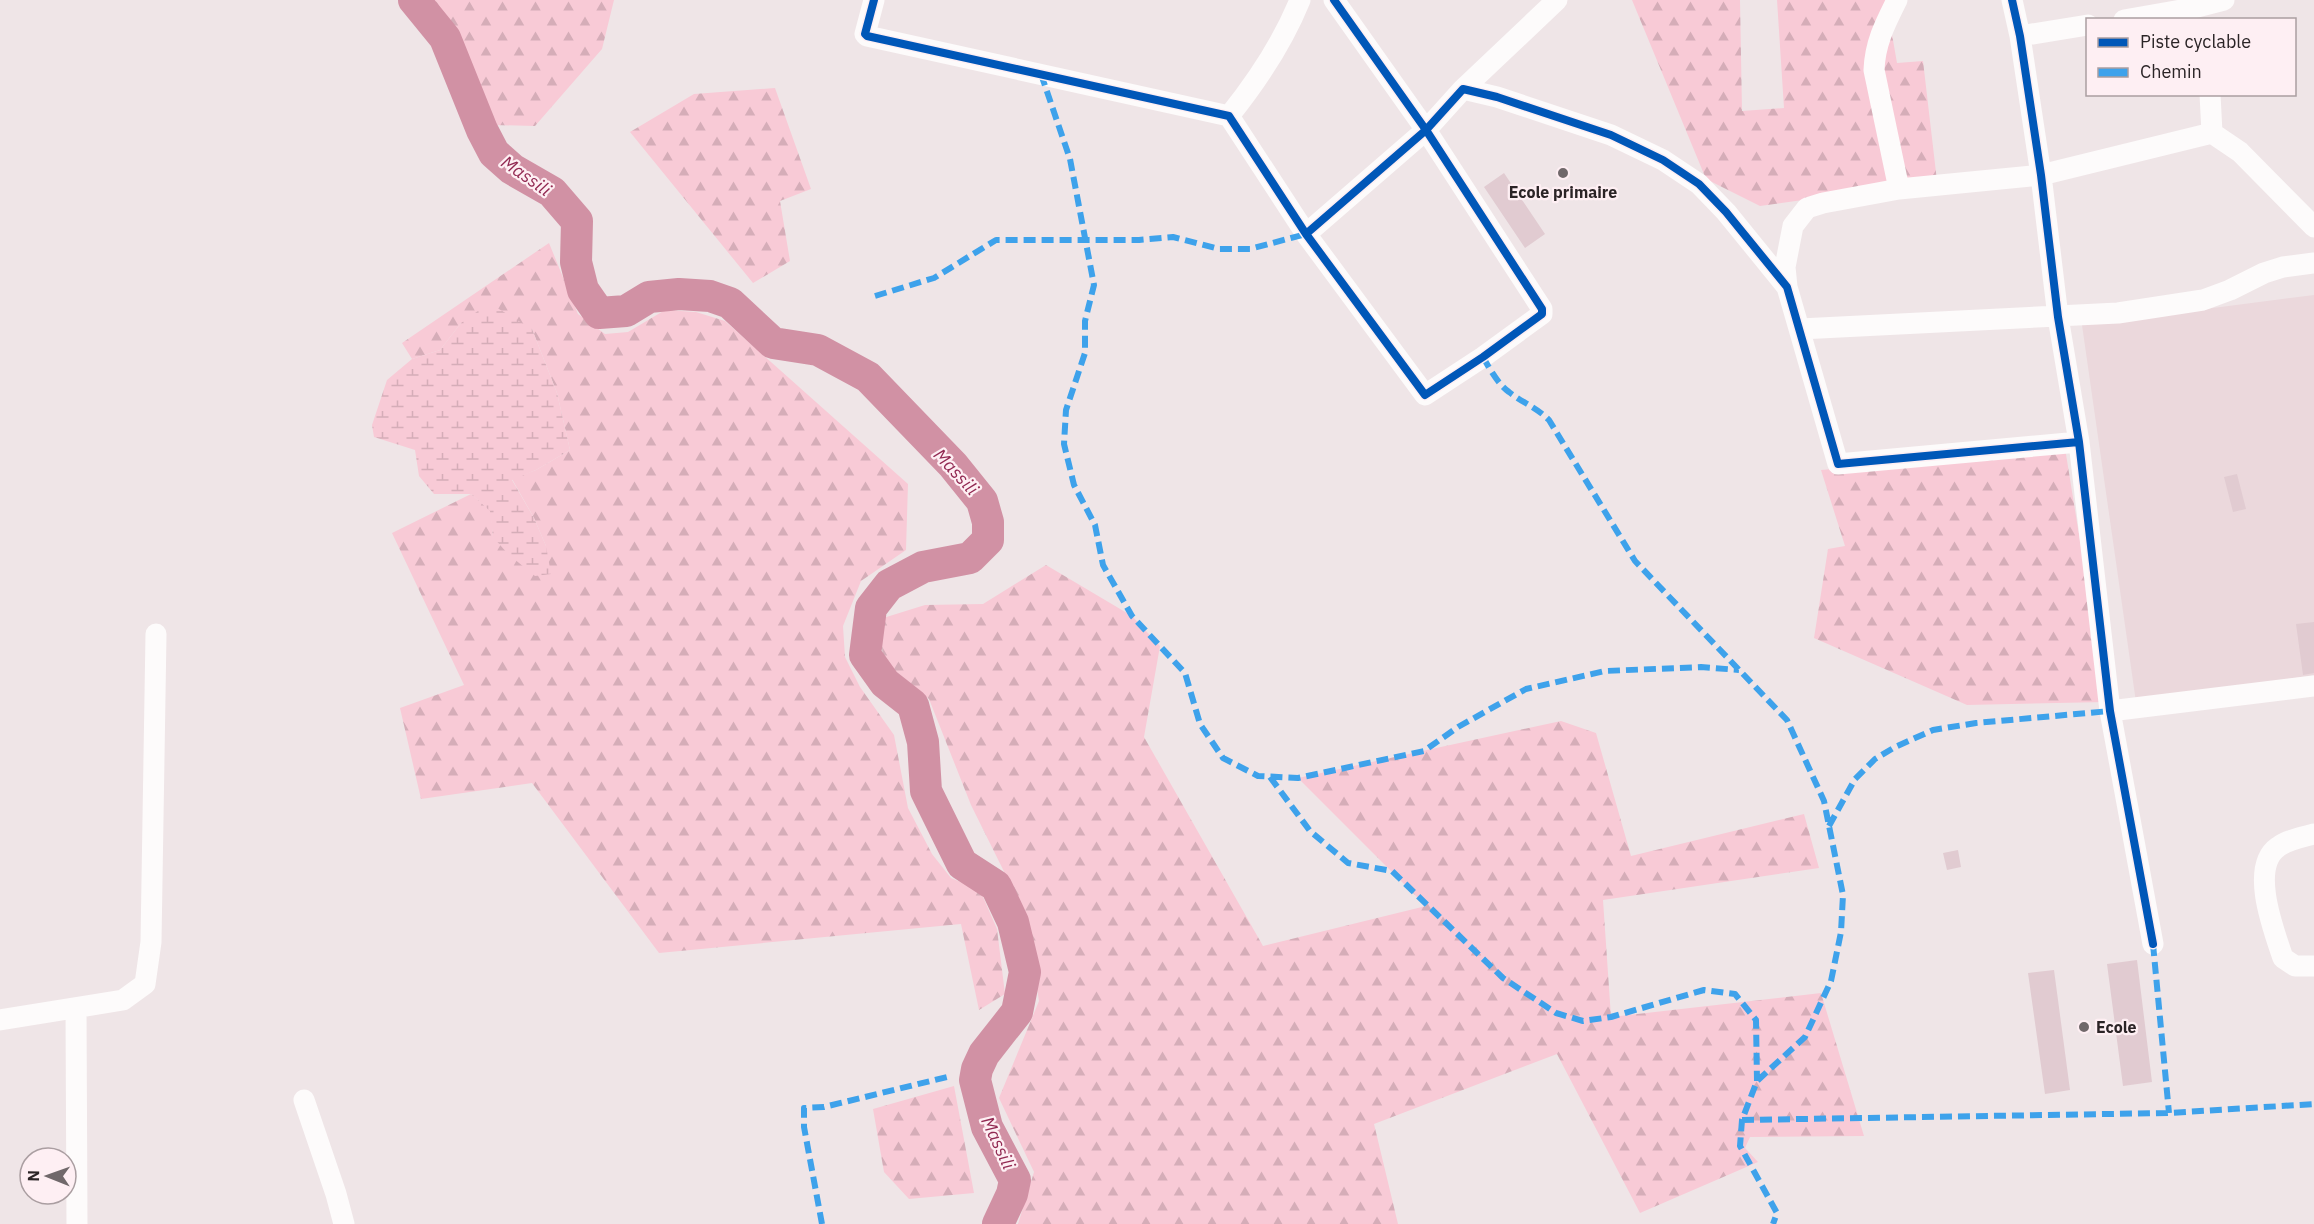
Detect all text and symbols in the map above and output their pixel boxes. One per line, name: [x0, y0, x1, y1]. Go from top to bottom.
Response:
legend: [2086, 18, 2296, 96]
text: Piste cyclable: [2140, 30, 2251, 53]
text: Chemin: [2140, 60, 2202, 83]
water label: Massili: [497, 150, 556, 201]
marker: Ecole primaire: [1556, 166, 1570, 180]
place label: Ecole primaire: [1509, 182, 1617, 202]
water label: Massili: [929, 443, 984, 500]
place label: Ecole: [2096, 1017, 2137, 1037]
marker: Ecole: [2077, 1020, 2091, 1034]
water label: Massili: [976, 1113, 1021, 1173]
north arrow: [18, 1146, 78, 1206]
text: N: [23, 1170, 43, 1182]

